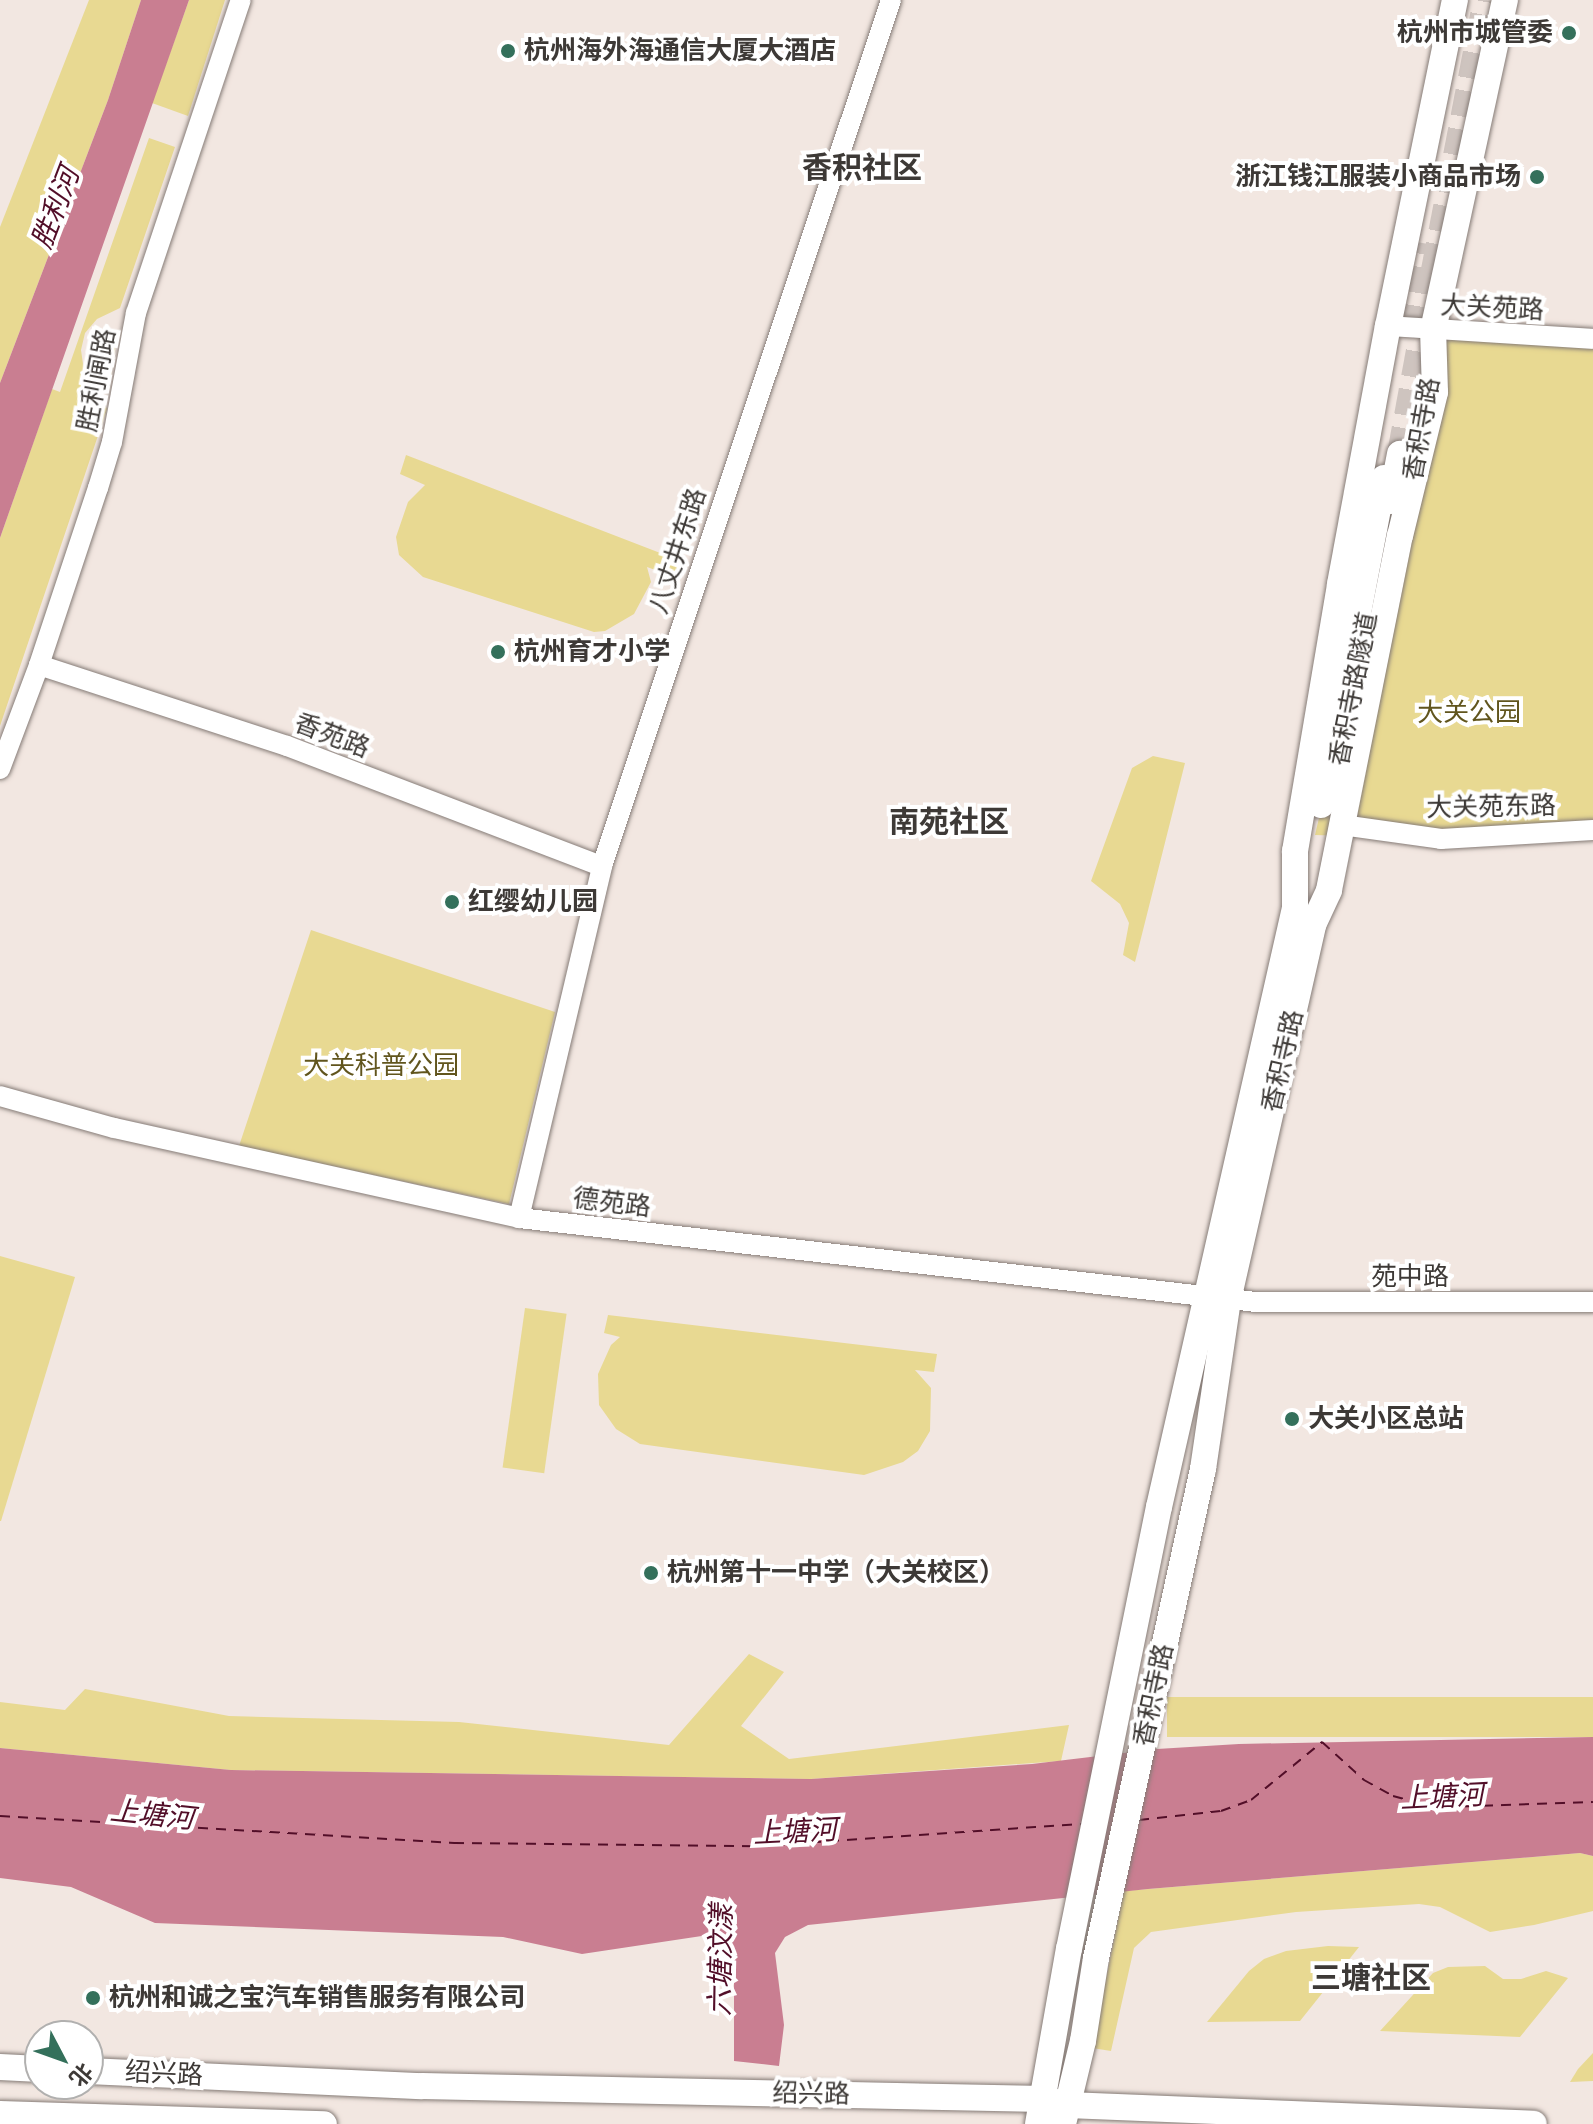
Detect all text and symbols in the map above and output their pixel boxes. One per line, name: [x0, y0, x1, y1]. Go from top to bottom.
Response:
place label: 杭州市城管委: [1397, 17, 1553, 49]
marker: 杭州市城管委: [1560, 24, 1578, 42]
place label: 杭州海外海通信大厦大酒店: [524, 35, 836, 67]
marker: 杭州海外海通信大厦大酒店: [499, 42, 517, 60]
district label: 香积社区: [802, 151, 922, 187]
place label: 浙江钱江服装小商品市场: [1235, 161, 1521, 193]
water label: 胜利河: [25, 163, 87, 253]
marker: 浙江钱江服装小商品市场: [1528, 168, 1546, 186]
street label: 大关苑路: [1439, 290, 1545, 326]
street label: 胜利闸路: [72, 326, 122, 434]
street label: 香积寺路: [1398, 375, 1446, 483]
street label: 八丈井东路: [643, 484, 713, 618]
street label: 香积寺路隧道: [1324, 609, 1384, 769]
place label: 杭州育才小学: [514, 636, 670, 668]
marker: 杭州育才小学: [489, 643, 507, 661]
park label: 大关公园: [1417, 697, 1521, 729]
street label: 香苑路: [290, 707, 374, 765]
street label: 大关苑东路: [1426, 790, 1556, 824]
district label: 南苑社区: [889, 805, 1009, 841]
place label: 红缨幼儿园: [468, 886, 598, 918]
marker: 红缨幼儿园: [443, 893, 461, 911]
street label: 香积寺路: [1256, 1007, 1310, 1115]
park label: 大关科普公园: [303, 1050, 459, 1082]
street label: 德苑路: [571, 1183, 653, 1223]
street label: 苑中路: [1371, 1261, 1449, 1293]
place label: 大关小区总站: [1308, 1403, 1464, 1435]
marker: 大关小区总站: [1283, 1410, 1301, 1428]
place label: 杭州第十一中学（大关校区）: [667, 1557, 1005, 1589]
marker: 杭州第十一中学（大关校区）: [642, 1564, 660, 1582]
street label: 香积寺路: [1128, 1641, 1180, 1749]
water label: 上塘河: [1399, 1778, 1485, 1816]
water label: 上塘河: [108, 1794, 196, 1836]
water label: 上塘河: [752, 1813, 838, 1851]
water label: 六塘汶漾: [703, 1904, 739, 2016]
district label: 三塘社区: [1311, 1961, 1431, 1997]
place label: 杭州和诚之宝汽车销售服务有限公司: [109, 1982, 525, 2014]
marker: 杭州和诚之宝汽车销售服务有限公司: [84, 1989, 102, 2007]
north arrow: [24, 2020, 104, 2100]
street label: 绍兴路: [124, 2056, 204, 2092]
text: 北: [64, 2058, 98, 2091]
street label: 绍兴路: [772, 2078, 850, 2110]

